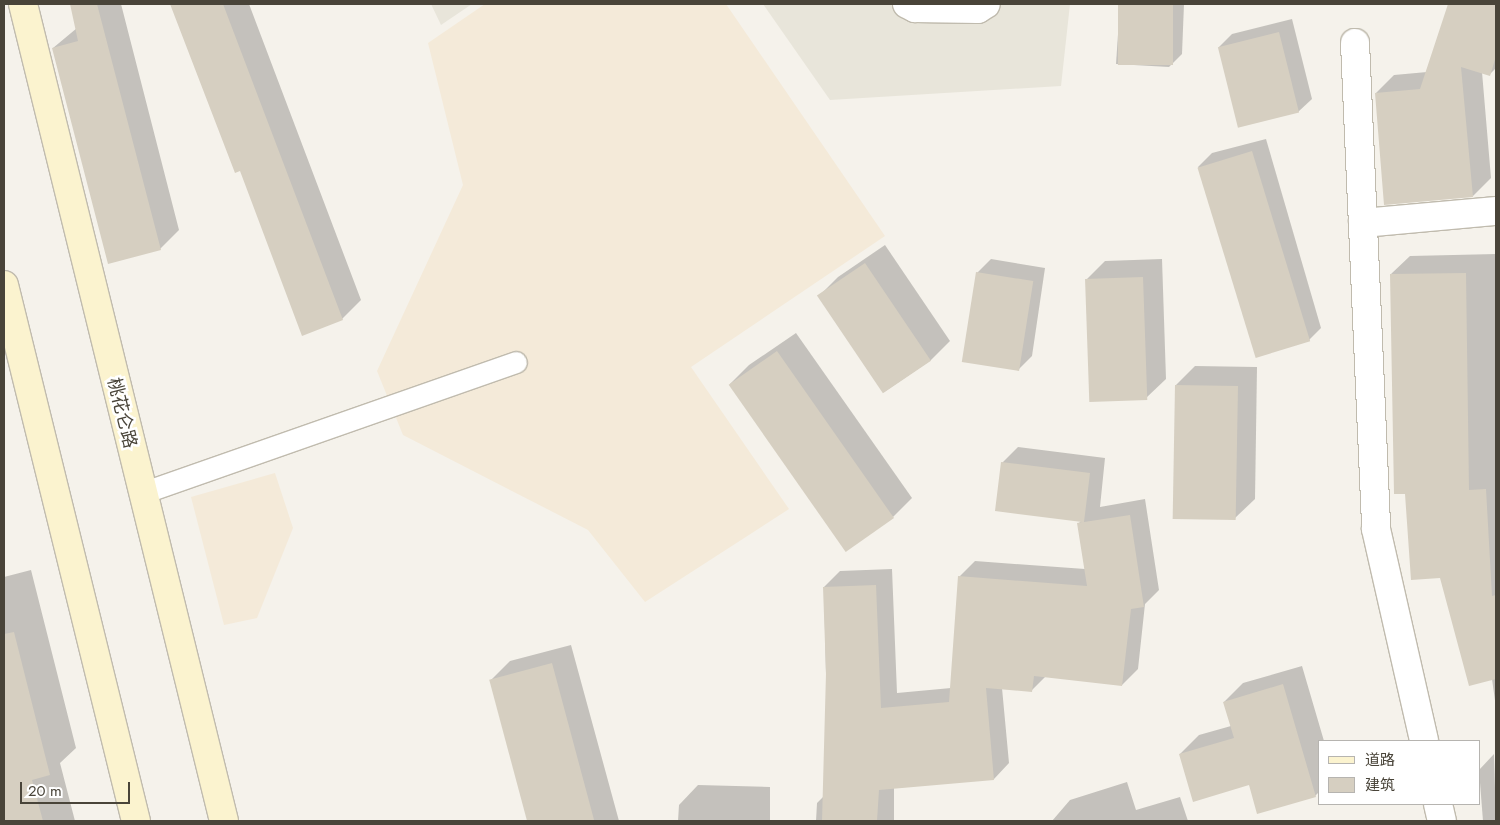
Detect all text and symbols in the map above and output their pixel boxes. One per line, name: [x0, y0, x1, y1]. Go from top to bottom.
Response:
street label: 桃花仑路: [103, 375, 141, 451]
legend: [1318, 740, 1480, 805]
text: 道路: [1365, 749, 1395, 771]
scale bar: [22, 772, 132, 804]
text: 建筑: [1365, 774, 1395, 796]
text: 20 m: [28, 780, 62, 802]

